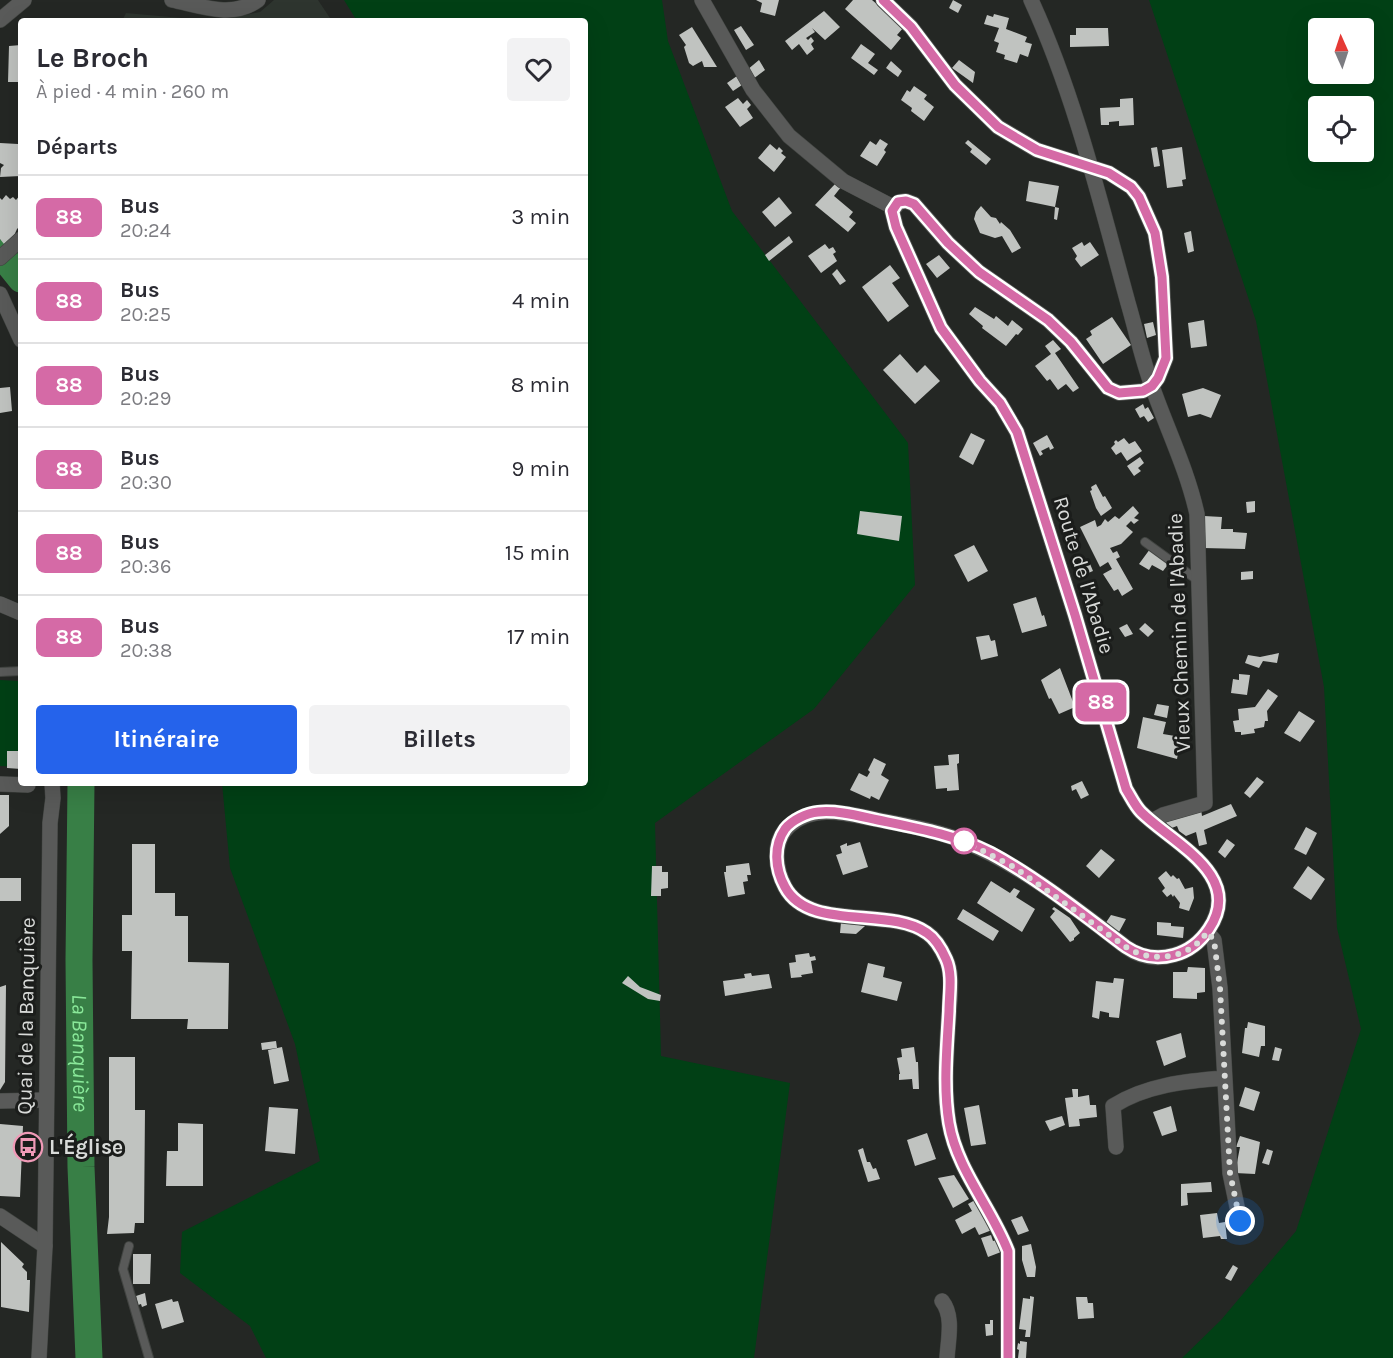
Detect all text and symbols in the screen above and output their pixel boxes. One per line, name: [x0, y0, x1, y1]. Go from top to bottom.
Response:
north arrow: [1308, 18, 1374, 84]
map controls: [1308, 18, 1374, 162]
button: heart: [507, 38, 570, 101]
text: Le Broch: [36, 41, 149, 74]
text: À pied · 4 min · 260 m: [36, 80, 229, 103]
button: locate: [1308, 96, 1374, 162]
text: Départs: [36, 134, 118, 160]
text: Bus: [120, 193, 160, 219]
text: 3 min: [511, 204, 570, 230]
text: 88: [55, 205, 83, 229]
text: 20:24: [120, 219, 171, 242]
text: Bus: [120, 277, 160, 303]
text: 4 min: [512, 288, 570, 314]
text: 88: [55, 289, 83, 313]
text: 20:25: [120, 303, 171, 326]
text: Bus: [120, 361, 160, 387]
text: 8 min: [511, 372, 570, 398]
text: 88: [55, 373, 83, 397]
text: 20:29: [120, 387, 171, 410]
text: Bus: [120, 445, 160, 471]
text: 9 min: [512, 456, 570, 482]
text: 88: [55, 457, 83, 481]
text: 20:30: [120, 471, 172, 494]
street label: Route de l'Abadie: [1049, 493, 1119, 657]
street label: Vieux Chemin de l'Abadie: [1163, 513, 1195, 753]
text: Bus: [120, 529, 160, 555]
text: 15 min: [505, 540, 570, 566]
text: 88: [55, 541, 83, 565]
text: 20:36: [120, 555, 171, 578]
text: Bus: [120, 613, 160, 639]
text: 17 min: [507, 624, 570, 650]
text: 88: [55, 625, 83, 649]
text: 20:38: [120, 639, 172, 662]
line badge: 88: [1074, 682, 1128, 722]
text: 88: [1087, 690, 1115, 714]
button: Itinéraire: [36, 705, 297, 774]
button: Billets: [309, 705, 570, 774]
unlabelled marker: [951, 828, 977, 854]
street label: Quai de la Banquière: [12, 917, 40, 1115]
water label: La Banquière: [66, 994, 93, 1112]
bus stop icon: L'Église: [12, 1131, 44, 1163]
place label: L'Église: [49, 1133, 123, 1159]
your location: [1225, 1206, 1255, 1236]

